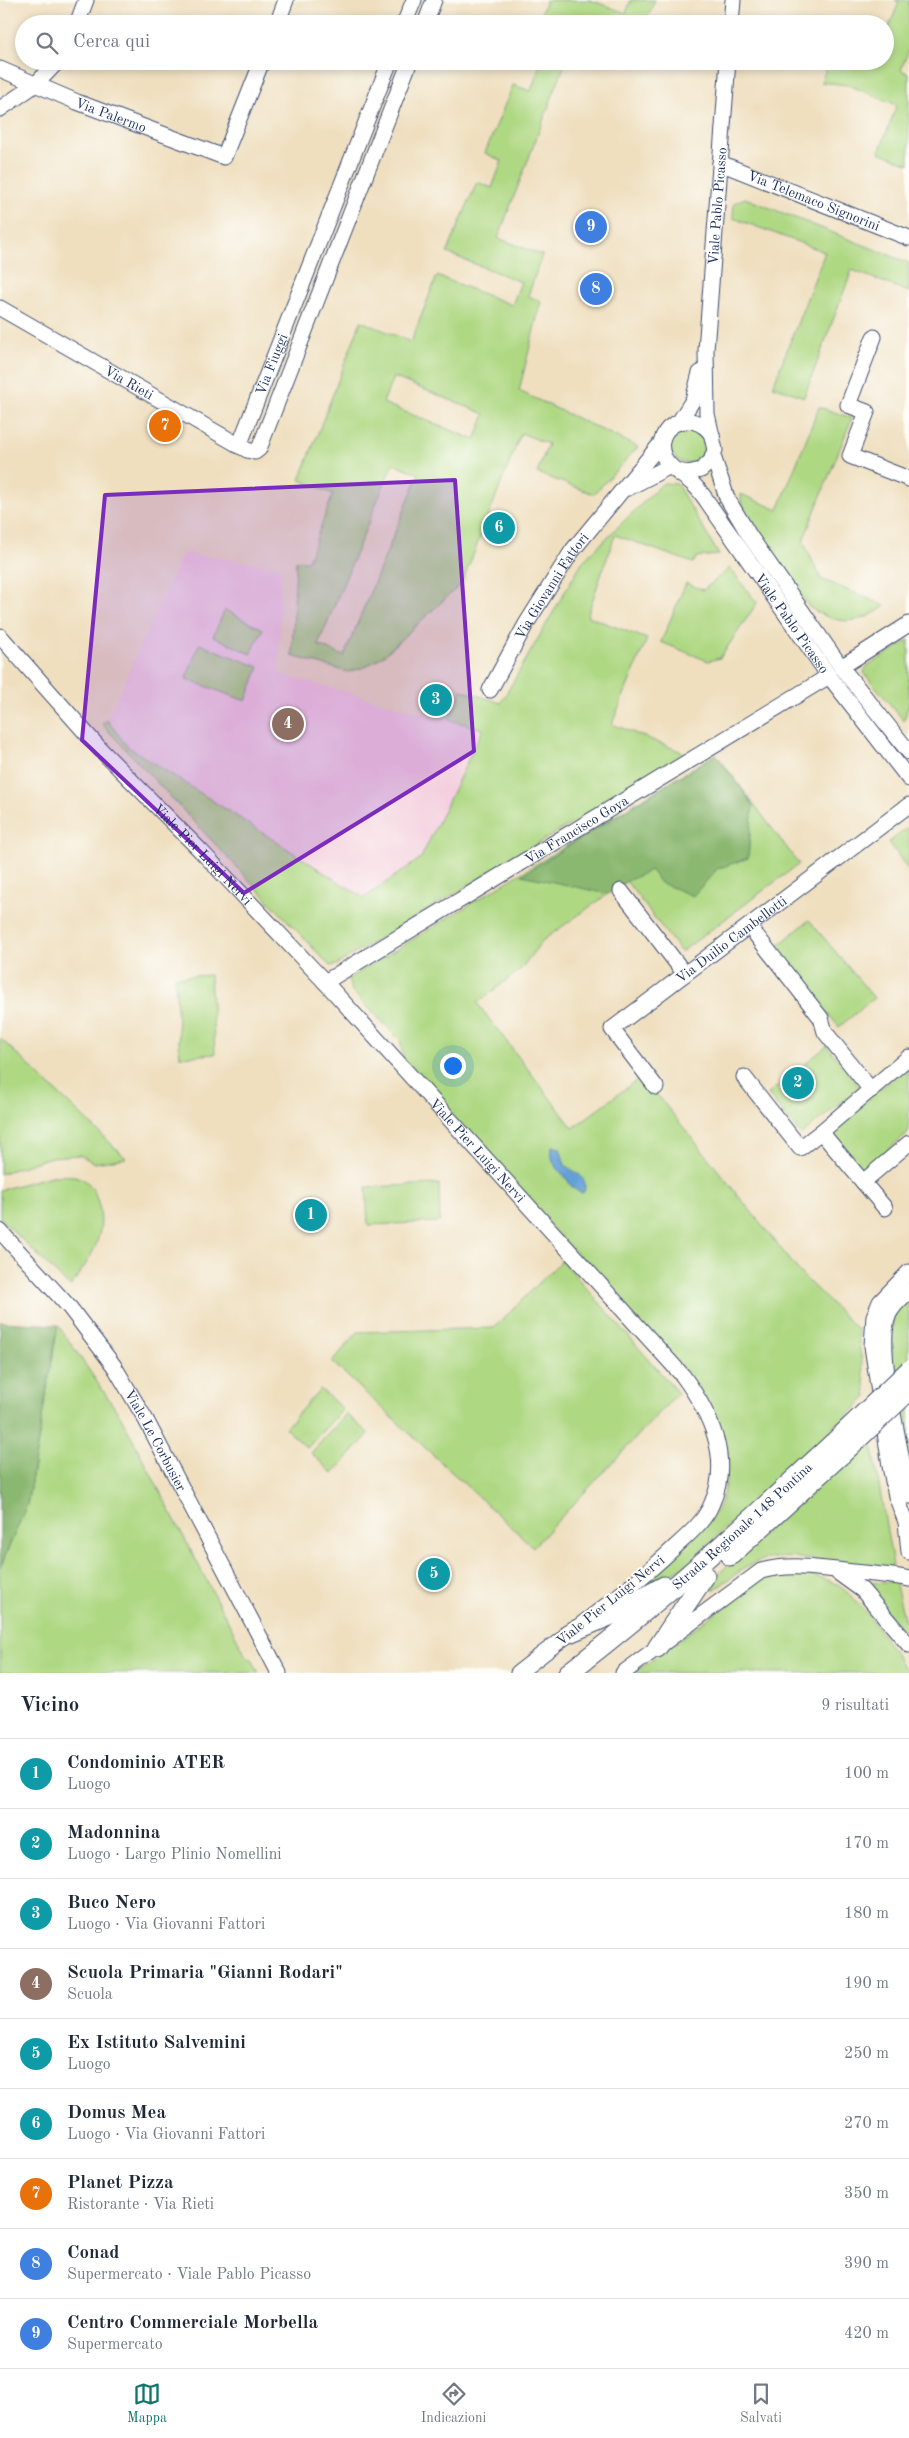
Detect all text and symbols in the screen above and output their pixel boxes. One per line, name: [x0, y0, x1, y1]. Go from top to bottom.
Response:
search box: [15, 15, 894, 70]
icon: search: [33, 29, 61, 57]
text: Cerca qui: [73, 33, 150, 52]
street label: Via Palermo: [73, 96, 148, 135]
street label: Viale Pablo Picasso: [706, 147, 729, 266]
street label: Via Telemaco Signorini: [745, 169, 882, 234]
pin: 9: [575, 208, 607, 246]
pin: 8: [580, 270, 612, 308]
street label: Via Fiuggi: [254, 332, 290, 397]
street label: Via Rieti: [102, 364, 156, 403]
pin: 7: [149, 407, 181, 445]
pin: 6: [483, 509, 515, 547]
street label: Via Giovanni Fattori: [513, 531, 592, 642]
street label: Viale Pablo Picasso: [752, 571, 831, 676]
pin: 3: [420, 681, 452, 719]
pin: 4: [272, 705, 304, 743]
street label: Via Francisco Goya: [523, 794, 631, 867]
street label: Viale Pier Luigi Nervi: [150, 801, 254, 908]
street label: Via Duilio Cambellotti: [674, 894, 790, 986]
your location: [440, 1053, 466, 1079]
pin: 2: [782, 1064, 814, 1102]
street label: Viale Pier Luigi Nervi: [427, 1096, 528, 1205]
pin: 1: [295, 1196, 327, 1234]
street label: Viale Le Corbusier: [122, 1387, 188, 1494]
street label: Strada Regionale 148 Pontina: [670, 1460, 815, 1593]
street label: Viale Pier Luigi Nervi: [554, 1553, 667, 1649]
pin: 5: [418, 1555, 450, 1593]
text: Vicino: [20, 1695, 79, 1716]
text: 9 risultati: [821, 1698, 889, 1714]
text: Condominio ATER: [67, 1754, 225, 1773]
text: 1: [31, 1766, 41, 1782]
text: 100 m: [844, 1766, 889, 1782]
text: Luogo: [67, 1777, 111, 1793]
text: Madonnina: [67, 1824, 160, 1843]
text: 2: [31, 1836, 41, 1852]
text: 170 m: [844, 1836, 889, 1852]
text: Luogo · Largo Plinio Nomellini: [67, 1847, 282, 1863]
text: Buco Nero: [67, 1894, 156, 1913]
text: 3: [31, 1906, 41, 1922]
text: 180 m: [844, 1906, 889, 1922]
text: Luogo · Via Giovanni Fattori: [67, 1917, 265, 1933]
text: Scuola Primaria "Gianni Rodari": [67, 1964, 343, 1983]
text: 4: [31, 1976, 41, 1992]
text: 190 m: [844, 1976, 889, 1992]
text: Scuola: [67, 1987, 113, 2003]
text: Ex Istituto Salvemini: [67, 2034, 246, 2053]
text: 5: [31, 2046, 41, 2062]
text: 250 m: [844, 2046, 889, 2062]
text: Luogo: [67, 2057, 111, 2073]
text: Domus Mea: [67, 2104, 166, 2123]
text: 6: [31, 2116, 41, 2132]
text: 270 m: [844, 2116, 889, 2132]
text: Luogo · Via Giovanni Fattori: [67, 2127, 265, 2143]
text: Planet Pizza: [67, 2174, 174, 2193]
text: 7: [31, 2186, 41, 2202]
text: 350 m: [844, 2186, 889, 2202]
text: Ristorante · Via Rieti: [67, 2197, 214, 2213]
text: Conad: [67, 2244, 120, 2263]
text: 8: [31, 2256, 41, 2272]
text: 390 m: [844, 2256, 889, 2272]
text: Supermercato · Viale Pablo Picasso: [67, 2267, 311, 2283]
text: Centro Commerciale Morbella: [67, 2314, 318, 2333]
text: 9: [31, 2326, 41, 2342]
text: 420 m: [844, 2326, 889, 2342]
text: Supermercato: [67, 2337, 163, 2353]
tab: Mappa: [127, 2380, 167, 2427]
tab: Indicazioni: [421, 2380, 486, 2427]
tab: Salvati: [740, 2380, 782, 2427]

